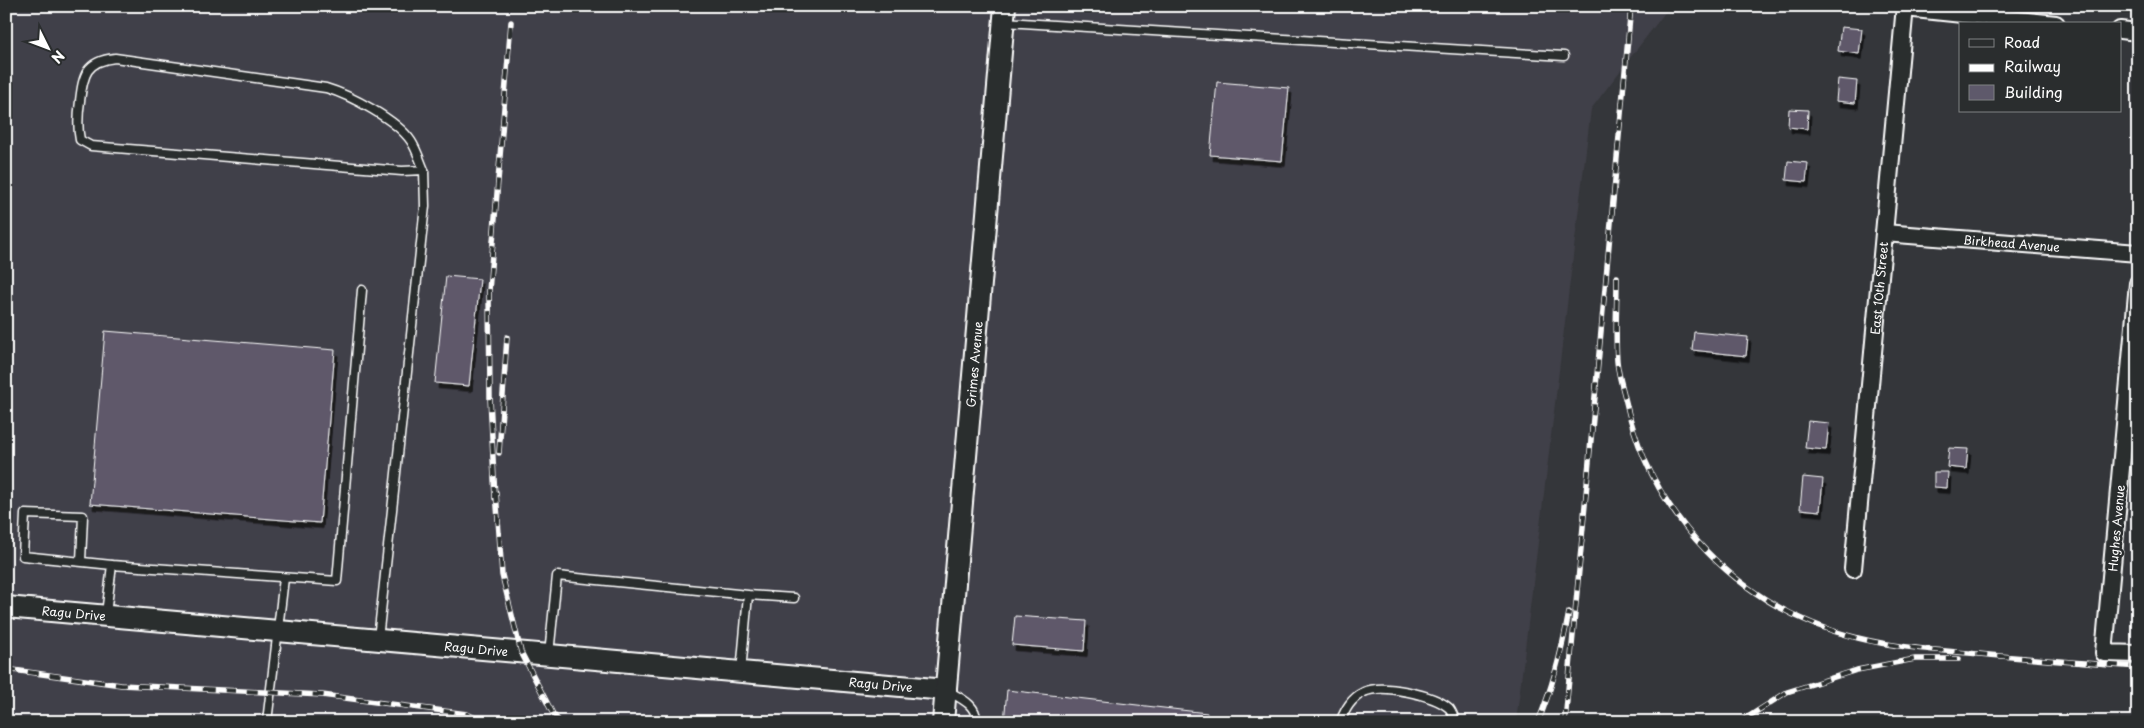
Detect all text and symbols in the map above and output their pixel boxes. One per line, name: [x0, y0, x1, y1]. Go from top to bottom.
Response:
north arrow: [22, 22, 72, 72]
legend: [1959, 22, 2122, 112]
text: Road: [2004, 30, 2040, 53]
text: N: [47, 46, 70, 68]
text: Railway: [2004, 54, 2061, 77]
text: Building: [2004, 80, 2063, 103]
street label: Birkhead Avenue: [1962, 230, 2061, 256]
street label: East 10th Street: [1866, 241, 1892, 335]
street label: Grimes Avenue: [961, 320, 987, 408]
street label: Hughes Avenue: [2103, 483, 2129, 572]
street label: Ragu Drive: [41, 601, 107, 625]
street label: Ragu Drive: [443, 637, 509, 660]
street label: Ragu Drive: [848, 672, 913, 696]

